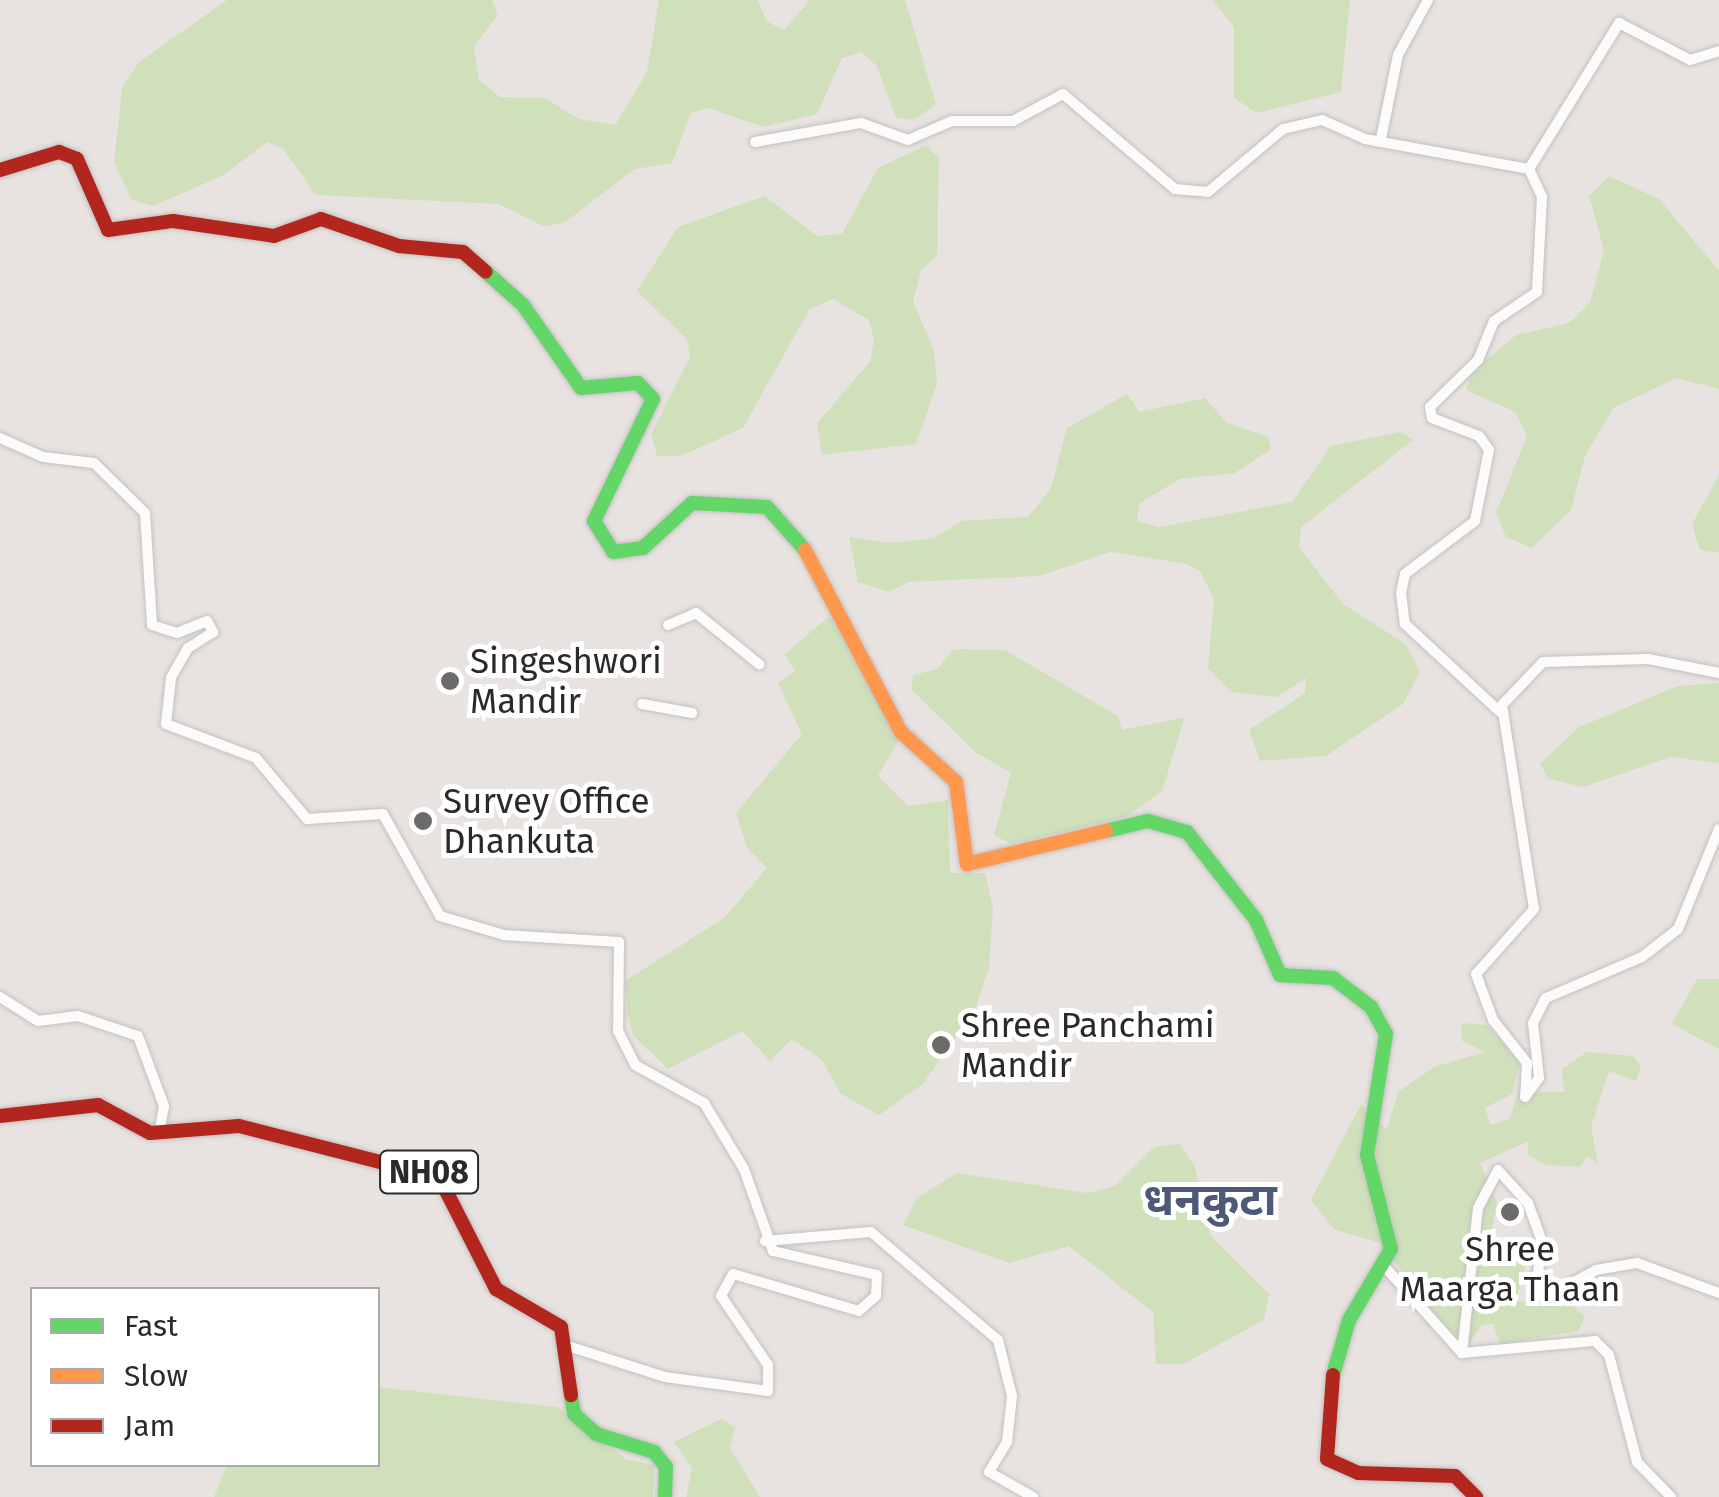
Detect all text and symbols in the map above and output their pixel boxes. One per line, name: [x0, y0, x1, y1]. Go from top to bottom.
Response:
place label: Singeshwori Mandir: [470, 640, 662, 722]
marker: Singeshwori Mandir: [439, 670, 461, 692]
place label: Survey Office Dhankuta: [443, 780, 650, 862]
marker: Survey Office Dhankuta: [412, 810, 434, 832]
place label: Shree Panchami Mandir: [961, 1004, 1215, 1086]
marker: Shree Panchami Mandir: [930, 1034, 952, 1056]
road number: NH08: [379, 1145, 479, 1199]
district label: धनकुटा: [1143, 1174, 1277, 1228]
marker: Shree Maarga Thaan: [1499, 1201, 1521, 1223]
place label: Shree Maarga Thaan: [1400, 1228, 1620, 1310]
legend: [30, 1287, 380, 1467]
text: Fast: [124, 1308, 178, 1344]
text: Slow: [124, 1358, 188, 1394]
text: Jam: [124, 1408, 175, 1444]

